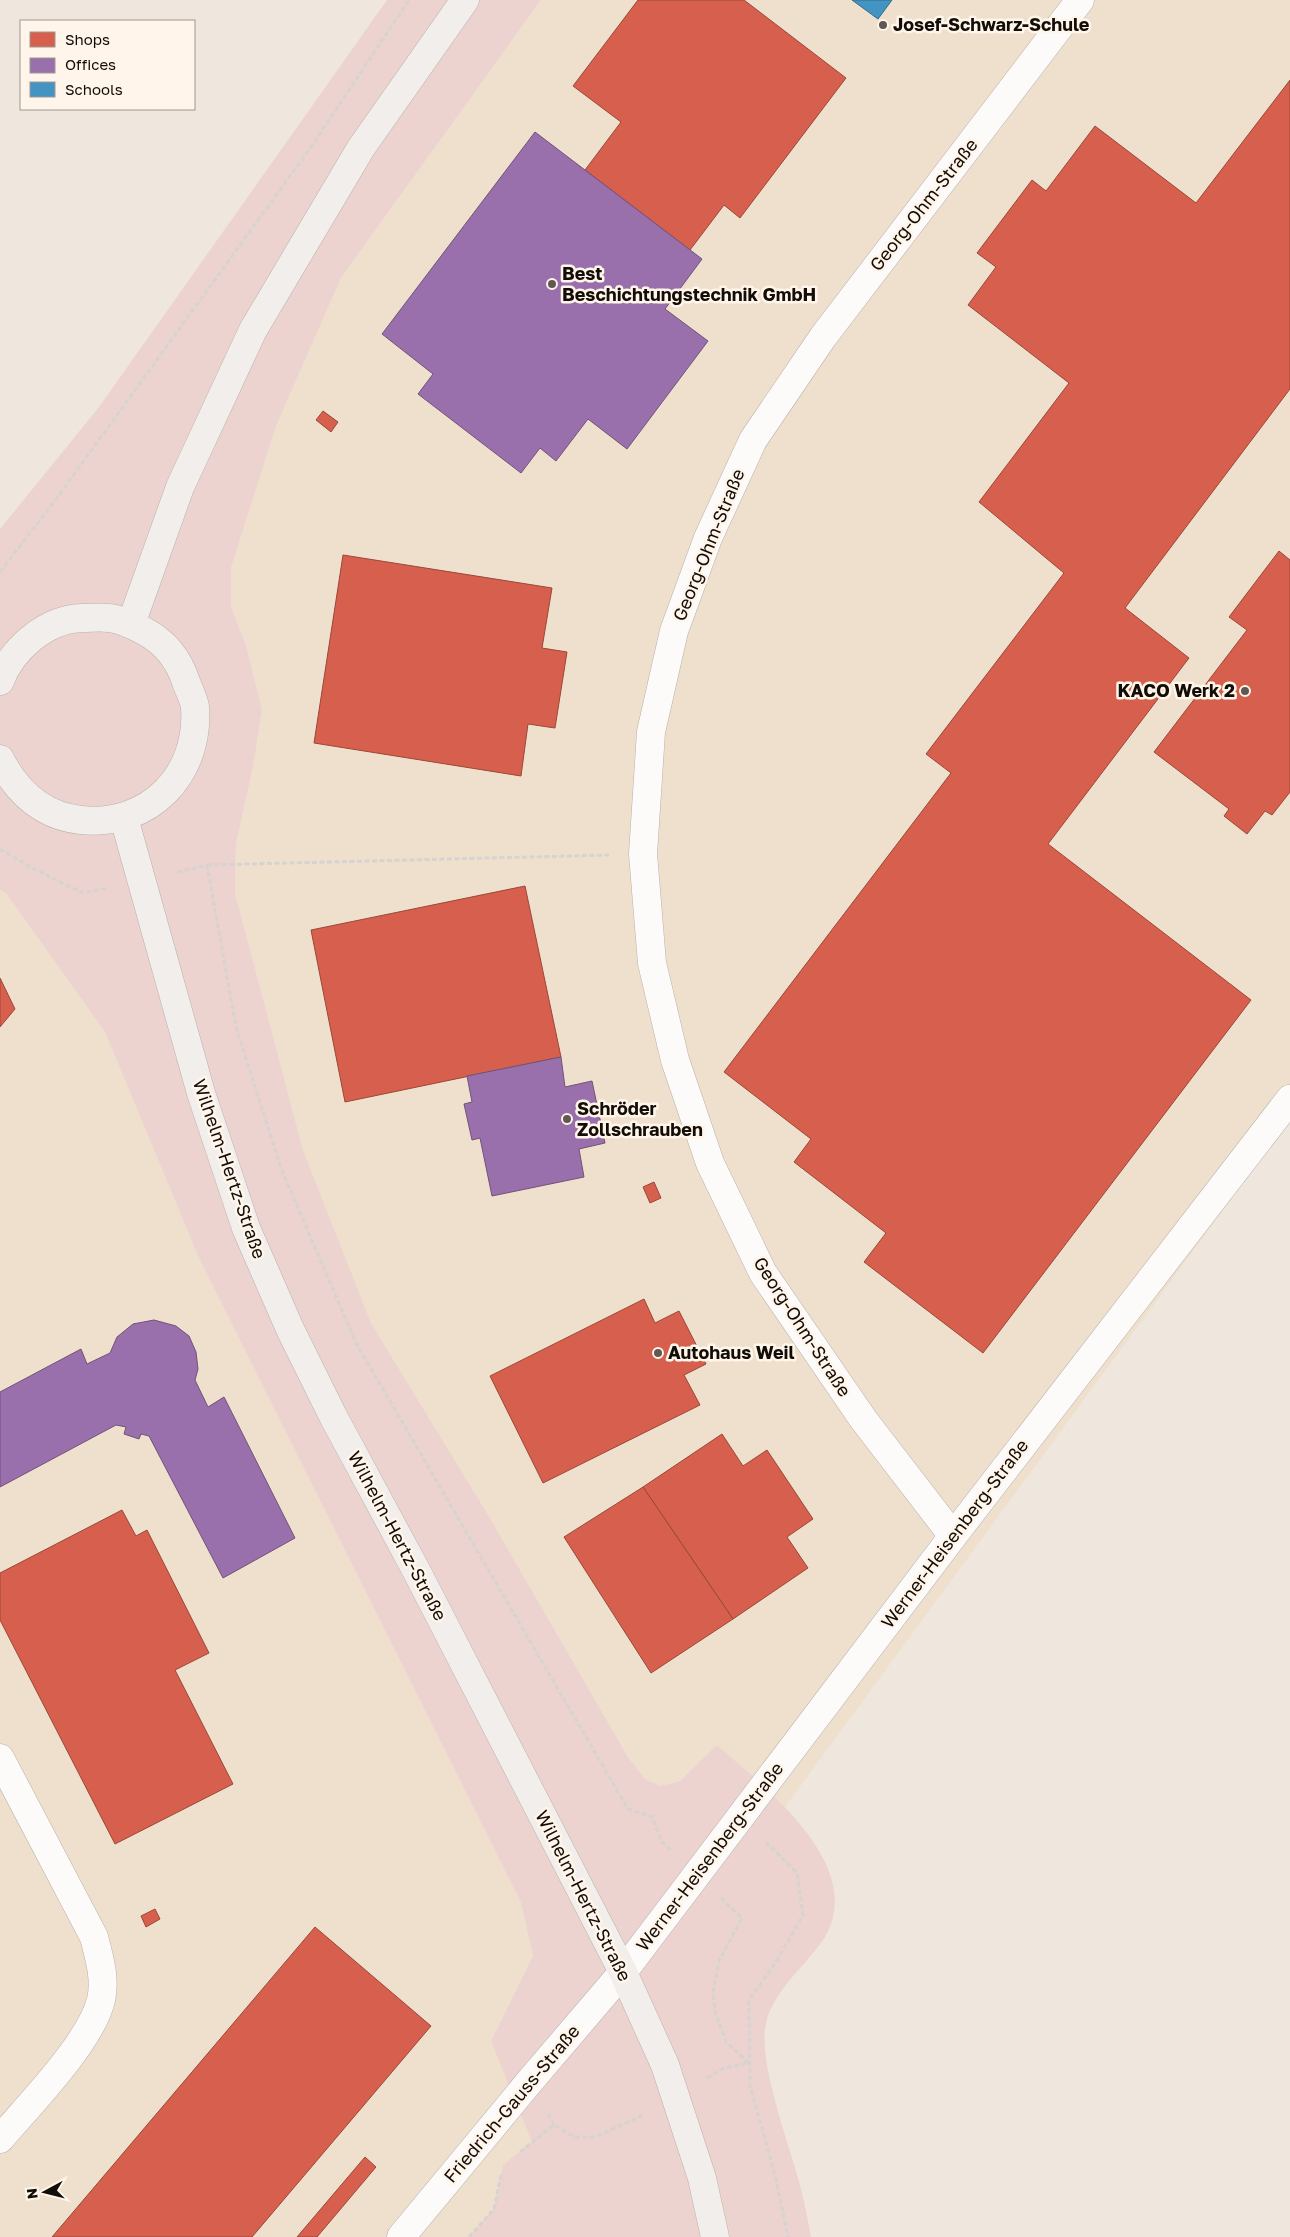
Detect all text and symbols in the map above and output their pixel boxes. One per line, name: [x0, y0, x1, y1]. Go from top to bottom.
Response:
place label: Josef-Schwarz-Schule: [893, 13, 1090, 35]
marker: Josef-Schwarz-Schule: [877, 19, 889, 31]
legend: [20, 20, 195, 110]
text: Shops: [65, 30, 110, 48]
text: Offices: [65, 55, 116, 73]
text: Schools: [65, 80, 123, 98]
street label: Georg-Ohm-Straße: [865, 134, 982, 275]
place label: Best Beschichtungstechnik GmbH: [562, 262, 816, 305]
marker: Best Beschichtungstechnik GmbH: [546, 278, 558, 290]
street label: Georg-Ohm-Straße: [668, 465, 749, 624]
place label: KACO Werk 2: [1117, 679, 1235, 701]
marker: KACO Werk 2: [1239, 685, 1251, 697]
street label: Wilhelm-Hertz-Straße: [189, 1076, 271, 1262]
place label: Schröder Zollschrauben: [577, 1097, 703, 1140]
marker: Schröder Zollschrauben: [561, 1113, 573, 1125]
street label: Georg-Ohm-Straße: [749, 1252, 856, 1400]
place label: Autohaus Weil: [668, 1341, 795, 1363]
marker: Autohaus Weil: [652, 1347, 664, 1359]
street label: Werner-Heisenberg-Straße: [876, 1435, 1032, 1632]
street label: Wilhelm-Hertz-Straße: [344, 1447, 452, 1624]
street label: Werner-Heisenberg-Straße: [631, 1758, 787, 1955]
street label: Wilhelm-Hertz-Straße: [531, 1806, 637, 1985]
street label: Friedrich-Gauss-Straße: [439, 2020, 584, 2187]
north arrow: [20, 2167, 70, 2217]
text: N: [23, 2187, 41, 2200]

